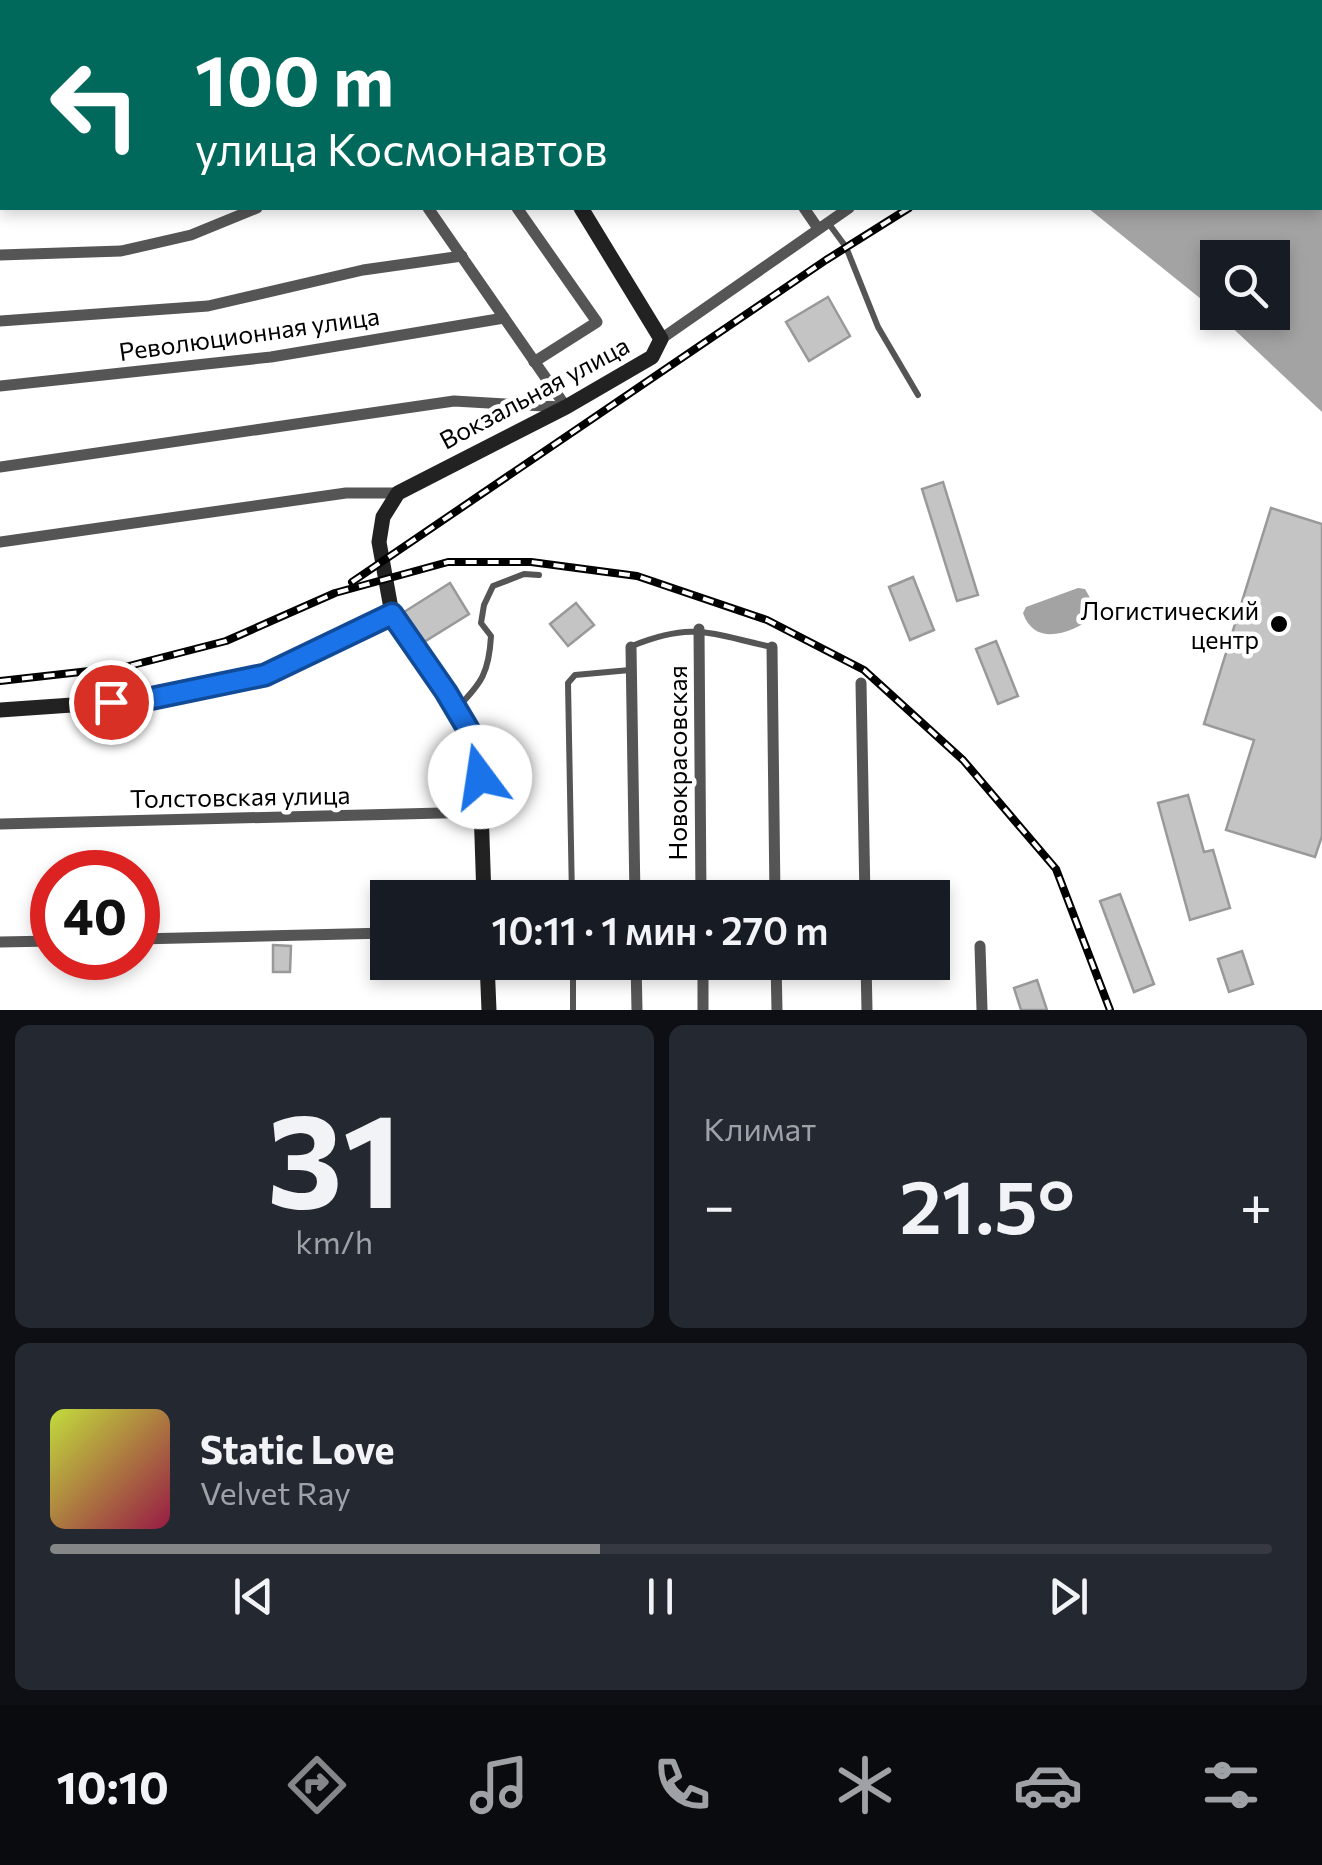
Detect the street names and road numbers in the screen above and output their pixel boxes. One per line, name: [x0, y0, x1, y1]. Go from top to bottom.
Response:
street label: Революционная улица: [117, 300, 381, 366]
street label: Вокзальная улица: [434, 329, 634, 455]
street label: Новокрасовская: [662, 665, 692, 861]
street label: Толстовская улица: [130, 779, 350, 813]

